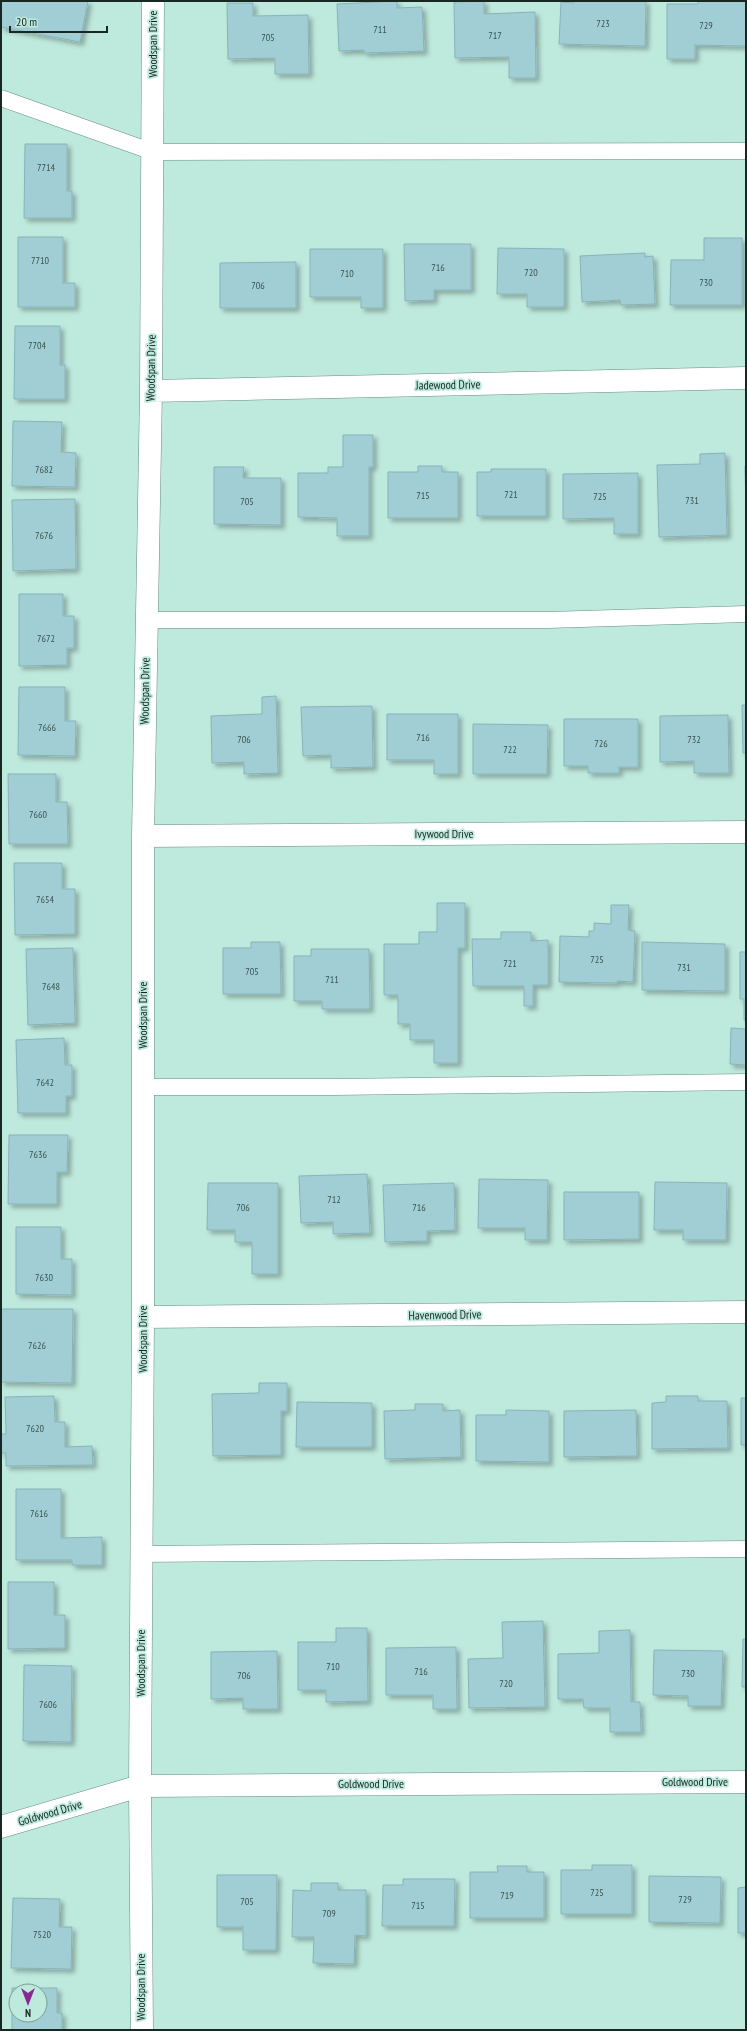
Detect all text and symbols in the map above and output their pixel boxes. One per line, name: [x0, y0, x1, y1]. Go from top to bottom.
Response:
scale bar: [10, 8, 107, 34]
street label: Woodspan Drive: [145, 11, 160, 77]
text: 20 m: [16, 14, 37, 29]
house number: 723: [596, 17, 610, 30]
house number: 729: [699, 19, 713, 32]
house number: 711: [373, 23, 387, 36]
house number: 717: [488, 29, 502, 42]
house number: 705: [261, 31, 275, 44]
house number: 7714: [37, 161, 56, 174]
house number: 7710: [31, 254, 50, 267]
house number: 716: [431, 261, 445, 274]
house number: 720: [524, 266, 538, 279]
house number: 710: [340, 267, 354, 280]
house number: 730: [699, 276, 713, 289]
house number: 706: [251, 279, 265, 292]
street label: Woodspan Drive: [142, 334, 159, 402]
house number: 7704: [28, 339, 47, 352]
street label: Jadewood Drive: [415, 376, 480, 393]
house number: 7682: [35, 463, 53, 476]
house number: 721: [504, 488, 518, 501]
house number: 715: [416, 489, 430, 502]
house number: 725: [593, 490, 607, 503]
house number: 731: [685, 494, 699, 507]
house number: 705: [240, 495, 254, 508]
house number: 7676: [35, 529, 54, 542]
house number: 7672: [37, 632, 55, 645]
street label: Woodspan Drive: [136, 657, 153, 725]
house number: 7666: [38, 721, 57, 734]
house number: 716: [416, 731, 430, 744]
house number: 706: [237, 733, 251, 746]
house number: 732: [687, 733, 701, 746]
house number: 726: [594, 737, 608, 750]
house number: 722: [503, 743, 517, 756]
house number: 7660: [29, 808, 48, 821]
street label: Ivywood Drive: [414, 826, 474, 841]
house number: 7654: [36, 893, 55, 906]
house number: 725: [590, 953, 604, 966]
house number: 721: [503, 957, 517, 970]
house number: 731: [677, 961, 691, 974]
house number: 705: [245, 965, 259, 978]
house number: 711: [325, 973, 339, 986]
house number: 7648: [42, 980, 60, 993]
street label: Woodspan Drive: [135, 982, 150, 1048]
house number: 7642: [36, 1076, 54, 1089]
house number: 7636: [29, 1148, 48, 1161]
house number: 712: [327, 1193, 341, 1206]
house number: 706: [236, 1201, 250, 1214]
house number: 716: [412, 1201, 426, 1214]
house number: 7630: [35, 1271, 54, 1284]
street label: Woodspan Drive: [135, 1306, 150, 1372]
street label: Havenwood Drive: [408, 1306, 482, 1323]
house number: 7626: [28, 1339, 47, 1352]
house number: 7620: [26, 1422, 45, 1435]
house number: 7616: [30, 1507, 49, 1520]
street label: Woodspan Drive: [133, 1630, 148, 1696]
house number: 710: [326, 1660, 340, 1673]
house number: 716: [414, 1665, 428, 1678]
house number: 730: [681, 1667, 695, 1680]
house number: 706: [237, 1669, 251, 1682]
house number: 720: [499, 1677, 513, 1690]
house number: 7606: [39, 1698, 58, 1711]
street label: Goldwood Drive: [662, 1774, 728, 1789]
street label: Goldwood Drive: [338, 1776, 404, 1791]
street label: Goldwood Drive: [16, 1796, 84, 1829]
house number: 725: [590, 1886, 604, 1899]
house number: 719: [500, 1889, 514, 1902]
house number: 729: [678, 1893, 692, 1906]
house number: 705: [240, 1895, 254, 1908]
house number: 715: [411, 1899, 425, 1912]
house number: 709: [322, 1907, 336, 1920]
house number: 7520: [33, 1928, 52, 1941]
street label: Woodspan Drive: [133, 1954, 148, 2020]
north arrow: [8, 1983, 48, 2023]
text: N: [25, 2006, 31, 2020]

